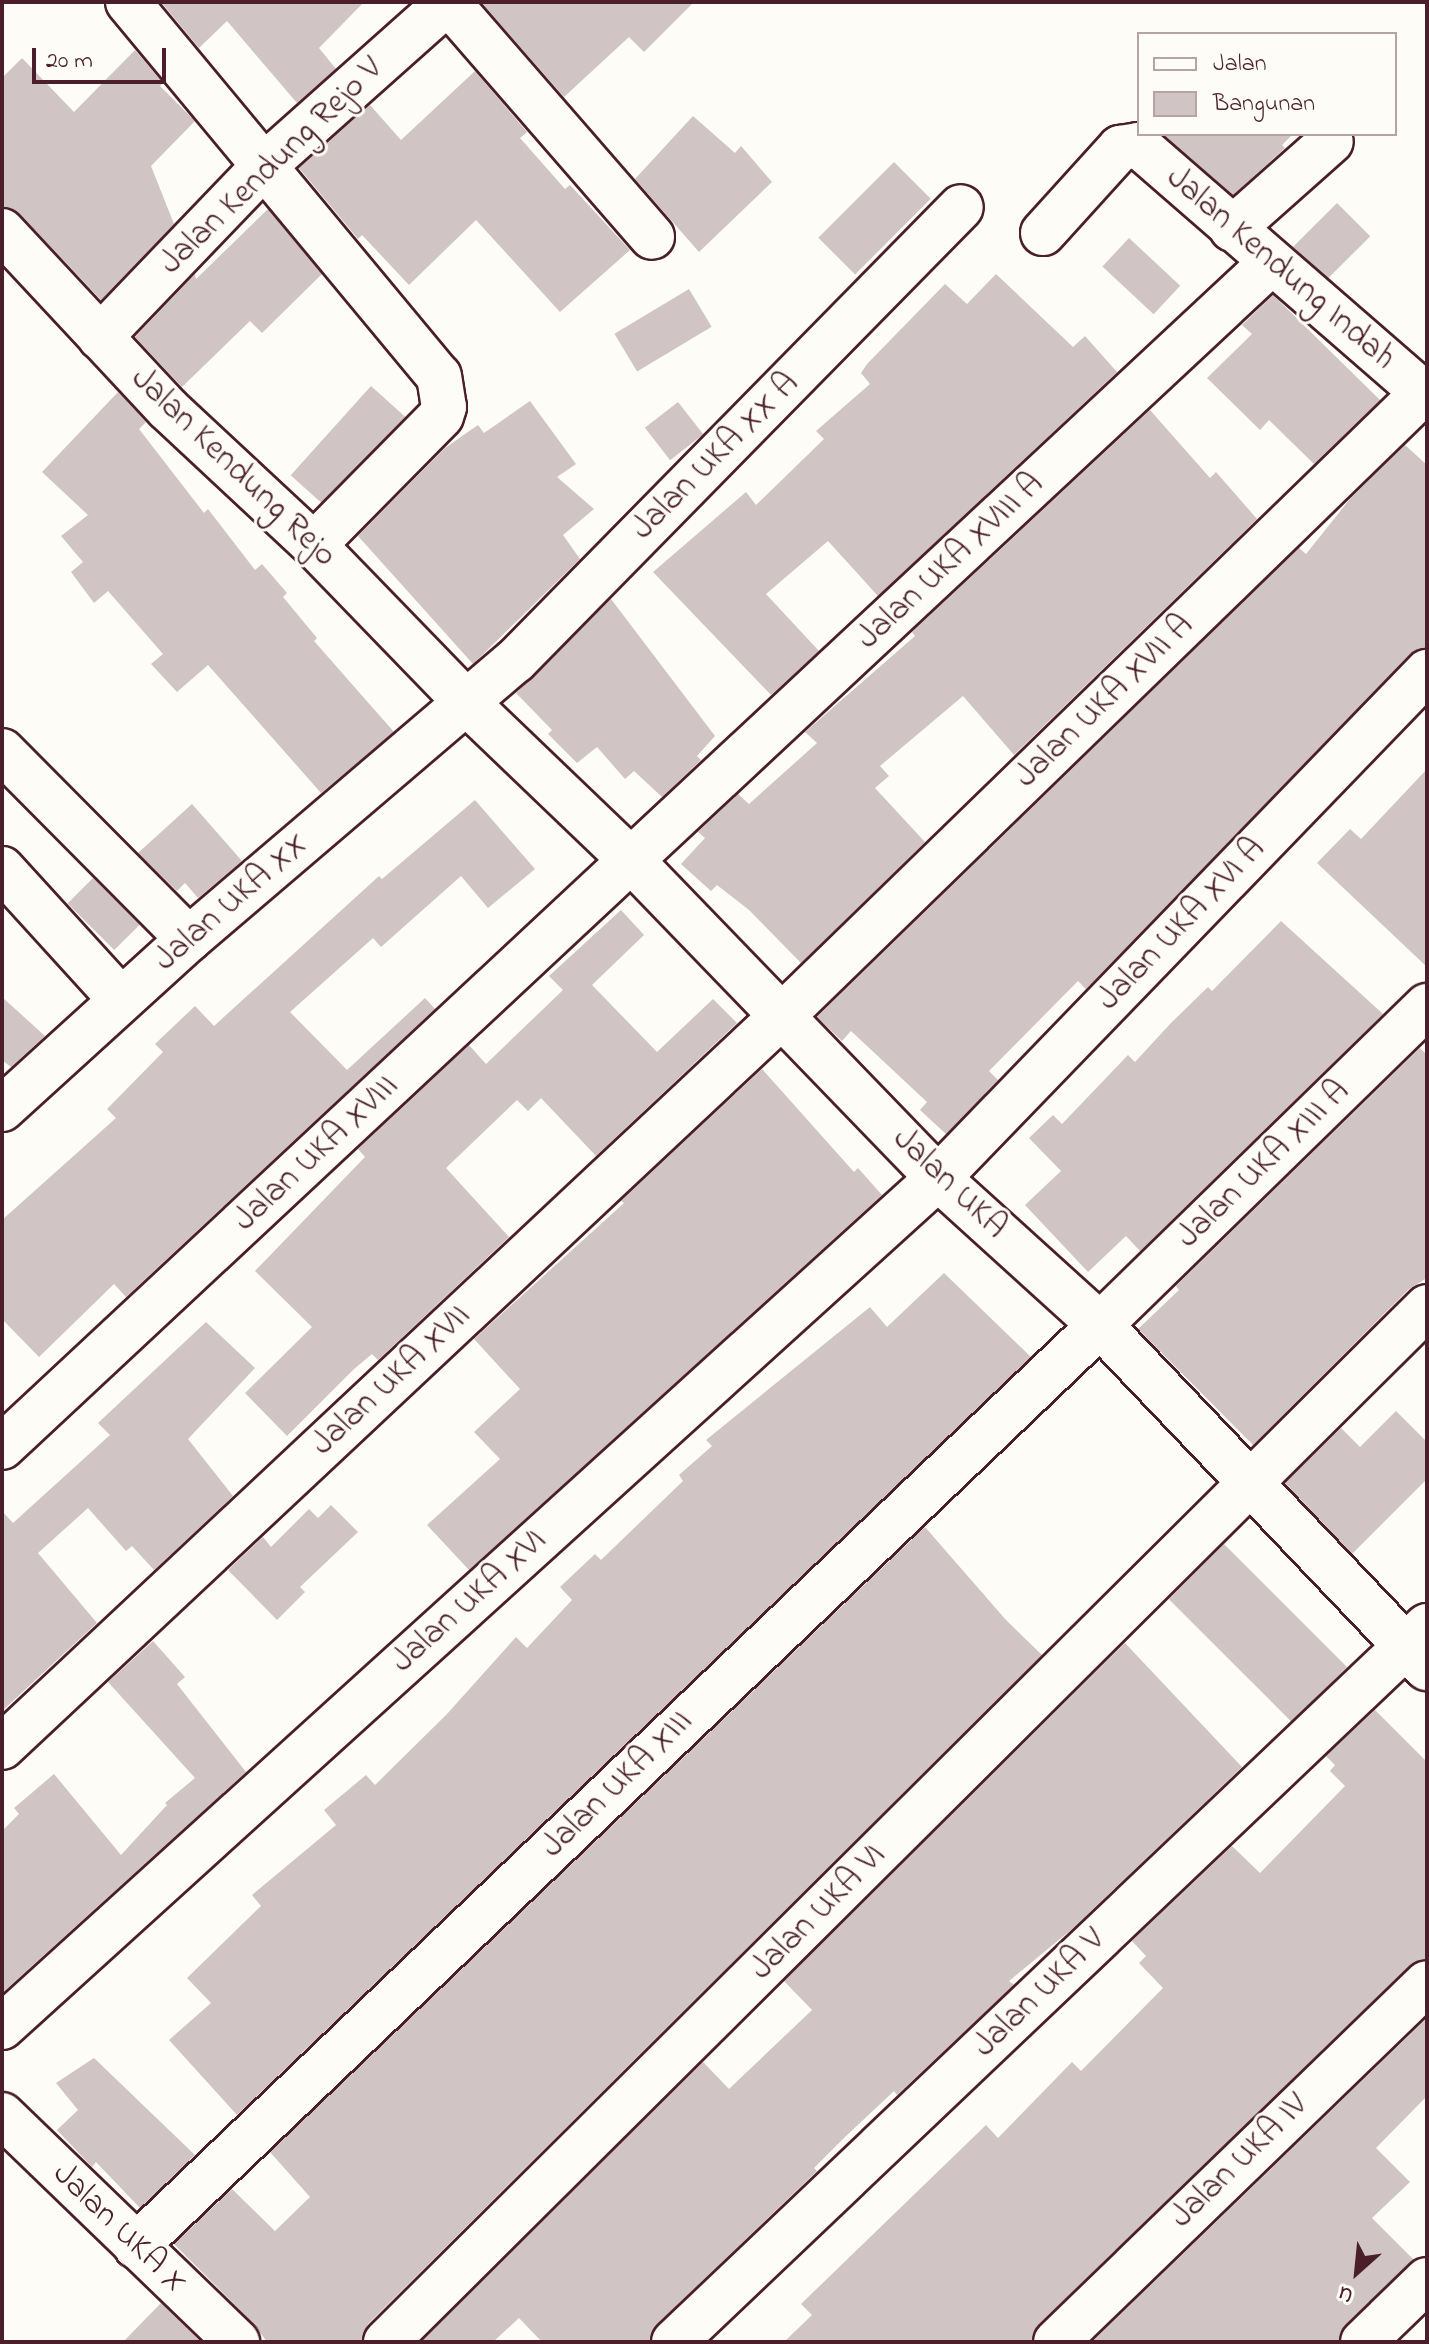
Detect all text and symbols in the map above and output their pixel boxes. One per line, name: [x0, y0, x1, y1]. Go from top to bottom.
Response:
scale bar: [36, 32, 170, 82]
legend: [1137, 32, 1397, 136]
text: 20 m: [46, 44, 93, 79]
text: Jalan: [1213, 47, 1267, 82]
street label: Jalan Kendung Rejo V: [152, 50, 392, 284]
text: Bangunan: [1213, 87, 1315, 122]
street label: Jalan Kendung Indah: [1157, 158, 1403, 380]
street label: Jalan Kendung Rejo: [122, 359, 344, 577]
street label: Jalan UKA XX A: [624, 365, 808, 549]
street label: Jalan UKA XVIII A: [849, 465, 1053, 659]
street label: Jalan UKA XVII A: [1007, 607, 1203, 797]
street label: Jalan UKA XX: [147, 825, 317, 981]
street label: Jalan UKA XVI A: [1089, 830, 1275, 1020]
street label: Jalan UKA XVIII: [226, 1067, 408, 1241]
street label: Jalan UKA XIII A: [1169, 1072, 1359, 1258]
street label: Jalan UKA: [883, 1120, 1015, 1248]
street label: Jalan UKA XVII: [304, 1297, 480, 1465]
street label: Jalan UKA XVI: [384, 1522, 556, 1682]
street label: Jalan UKA XIII: [534, 1703, 702, 1867]
street label: Jalan UKA VI: [742, 1836, 896, 1990]
street label: Jalan UKA V: [966, 1921, 1114, 2067]
street label: Jalan UKA IV: [1163, 2086, 1317, 2238]
street label: Jalan UKA X: [43, 2155, 195, 2303]
north arrow: [1317, 2232, 1397, 2312]
text: U: [1333, 2276, 1360, 2311]

